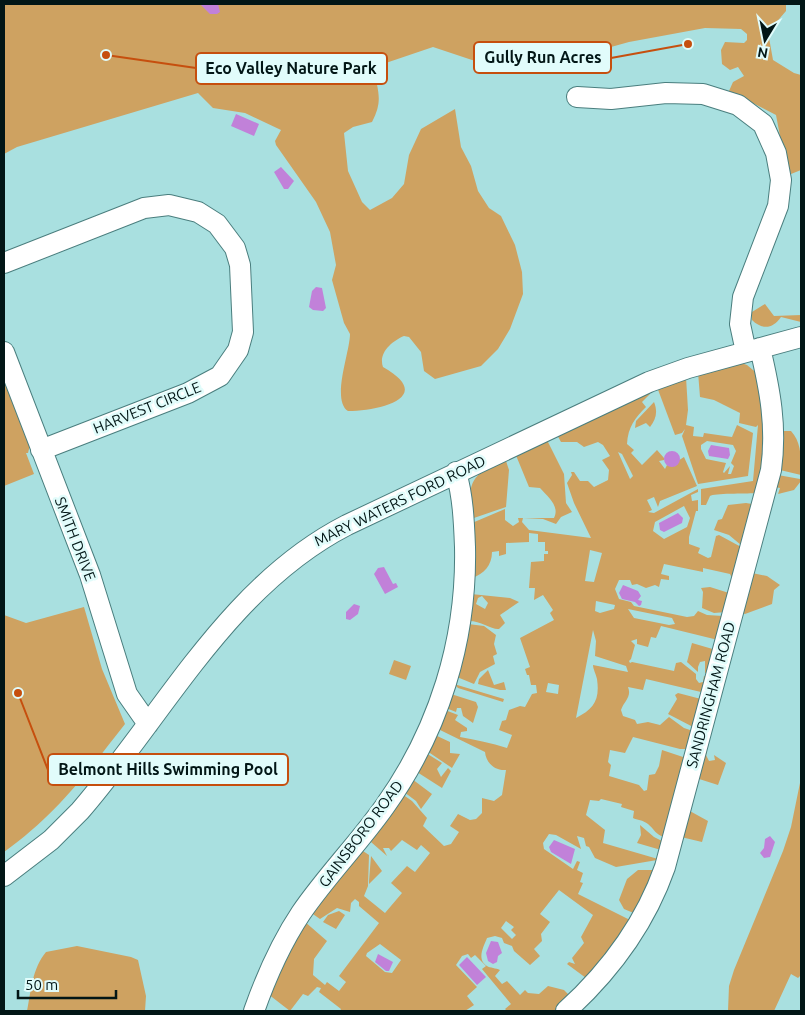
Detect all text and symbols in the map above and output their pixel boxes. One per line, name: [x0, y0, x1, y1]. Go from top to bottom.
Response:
north arrow: [740, 15, 790, 65]
callout: Gully Run Acres: [474, 42, 611, 73]
text: N: [756, 44, 769, 62]
text: Gully Run Acres: [484, 48, 602, 66]
callout: Eco Valley Nature Park: [196, 53, 387, 84]
text: Eco Valley Nature Park: [205, 59, 377, 77]
street label: HARVEST CIRCLE: [90, 378, 203, 437]
street label: MARY WATERS FORD ROAD: [311, 452, 488, 549]
street label: SMITH DRIVE: [52, 494, 99, 583]
street label: SANDRINGHAM ROAD: [683, 620, 738, 770]
callout: Belmont Hills Swimming Pool: [48, 754, 288, 785]
text: Belmont Hills Swimming Pool: [58, 760, 278, 778]
street label: GAINSBORO ROAD: [315, 777, 406, 890]
scale bar: [18, 968, 115, 1000]
text: 50 m: [25, 976, 58, 993]

